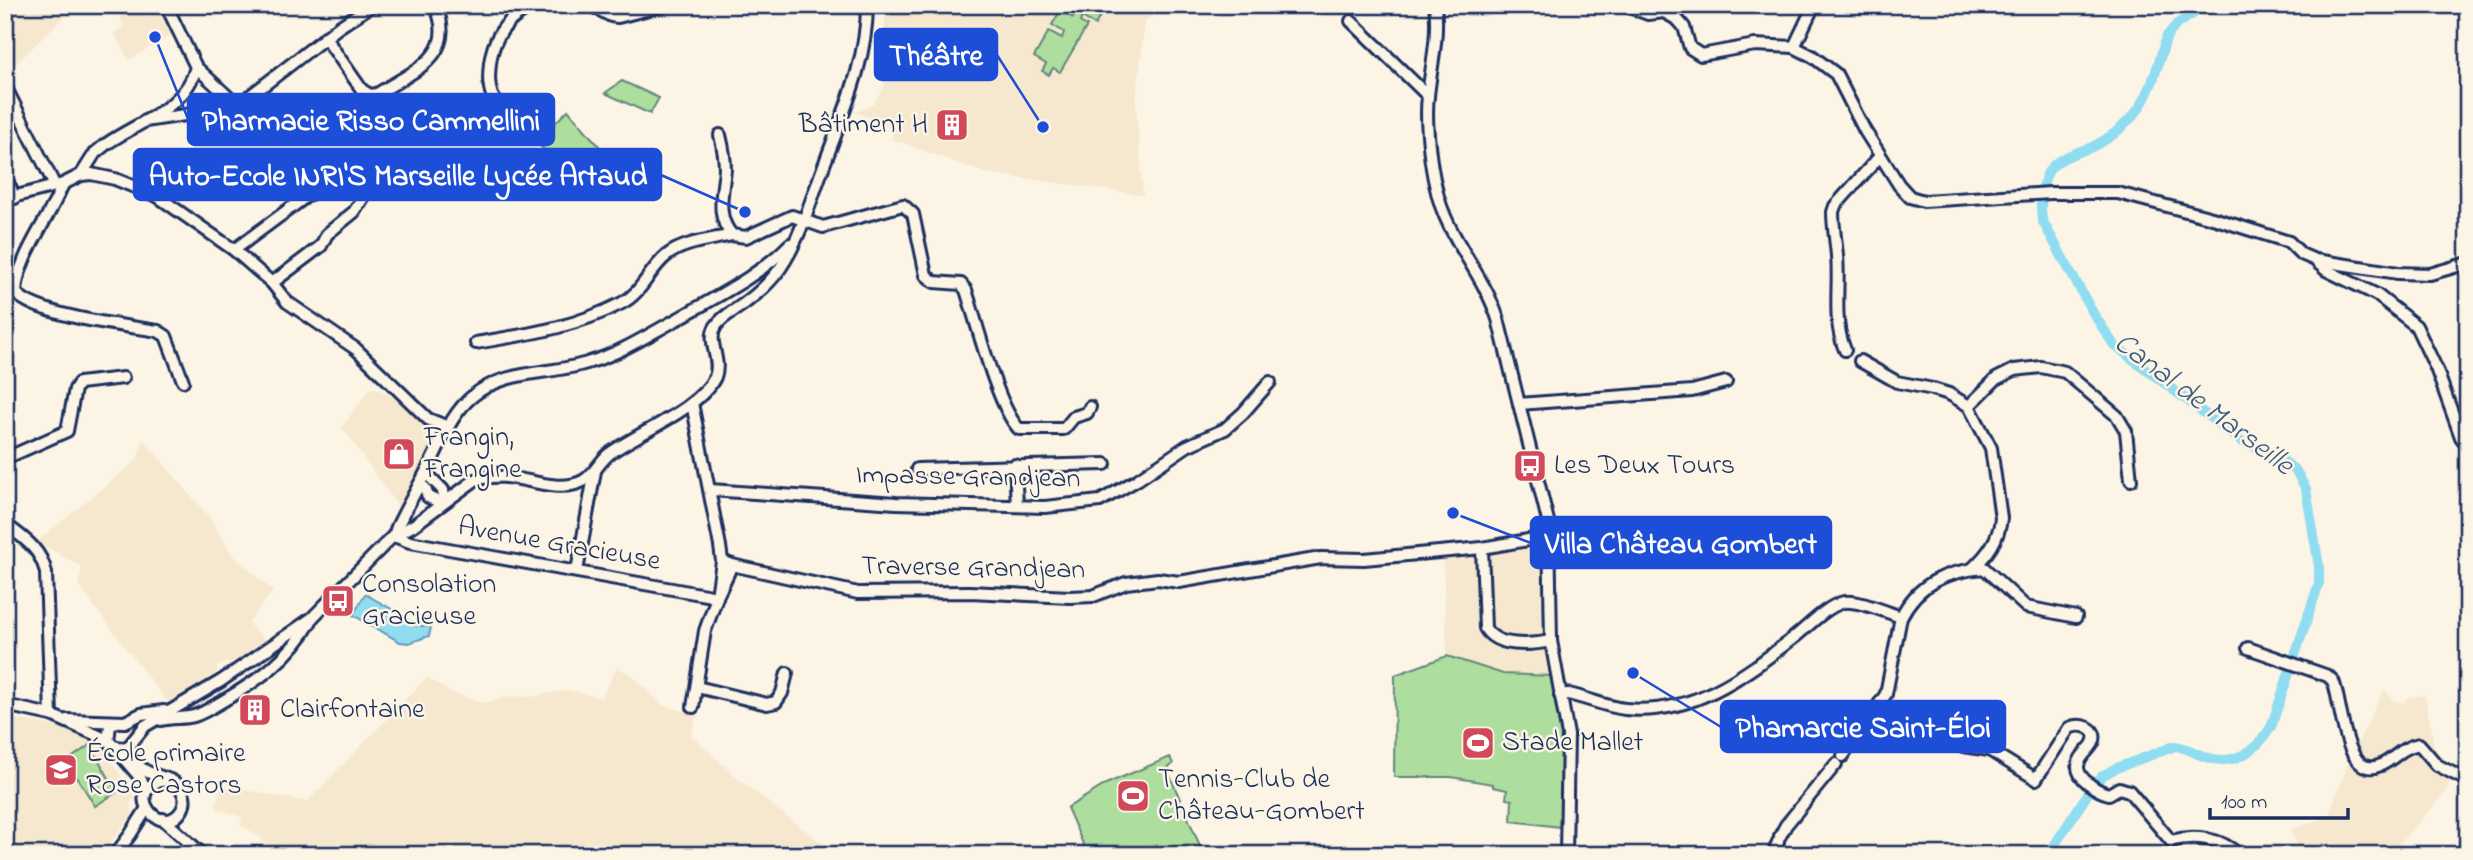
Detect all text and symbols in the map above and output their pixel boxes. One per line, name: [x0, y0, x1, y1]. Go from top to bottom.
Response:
callout: Théâtre: [875, 29, 997, 80]
text: Théâtre: [889, 36, 985, 80]
callout: Pharmacie Risso Cammellini: [188, 94, 554, 145]
text: Pharmacie Risso Cammellini: [202, 101, 540, 145]
place label: Bâtiment H: [798, 105, 928, 146]
building icon: Bâtiment H: [933, 106, 971, 144]
callout: Auto-Ecole INRI'S Marseille Lycée Artaud: [134, 149, 661, 200]
text: Auto-Ecole INRI'S Marseille Lycée Artaud: [149, 156, 647, 200]
water label: Canal de Marseille: [2104, 323, 2303, 488]
place label: Frangin, Frangine: [423, 418, 522, 491]
shop icon: Frangin, Frangine: [380, 435, 418, 473]
place label: Les Deux Tours: [1554, 446, 1735, 487]
bus stop icon: Les Deux Tours: [1511, 447, 1549, 485]
street label: Impasse Grandjean: [855, 456, 1081, 500]
street label: Avenue Gracieuse: [455, 507, 664, 583]
callout: Villa Château Gombert: [1531, 517, 1831, 568]
text: Villa Château Gombert: [1544, 524, 1818, 568]
street label: Traverse Grandjean: [860, 547, 1086, 591]
place label: Consolation Gracieuse: [362, 565, 496, 638]
bus stop icon: Consolation Gracieuse: [319, 582, 357, 620]
place label: Clairfontaine: [280, 690, 425, 731]
building icon: Clairfontaine: [236, 691, 274, 729]
callout: Phamarcie Saint-Éloi: [1721, 701, 2005, 752]
text: Phamarcie Saint-Éloi: [1735, 708, 1991, 752]
place label: Stade Mallet: [1502, 723, 1643, 764]
sports icon: Stade Mallet: [1459, 724, 1497, 762]
place label: École primaire Rose Castors: [86, 734, 246, 807]
school or university icon: École primaire Rose Castors: [42, 751, 80, 789]
place label: Tennis-Club de Château-Gombert: [1158, 760, 1365, 833]
scale bar: [2210, 776, 2349, 820]
sports icon: Tennis-Club de Château-Gombert: [1114, 777, 1152, 815]
text: 100 m: [2221, 788, 2267, 818]

